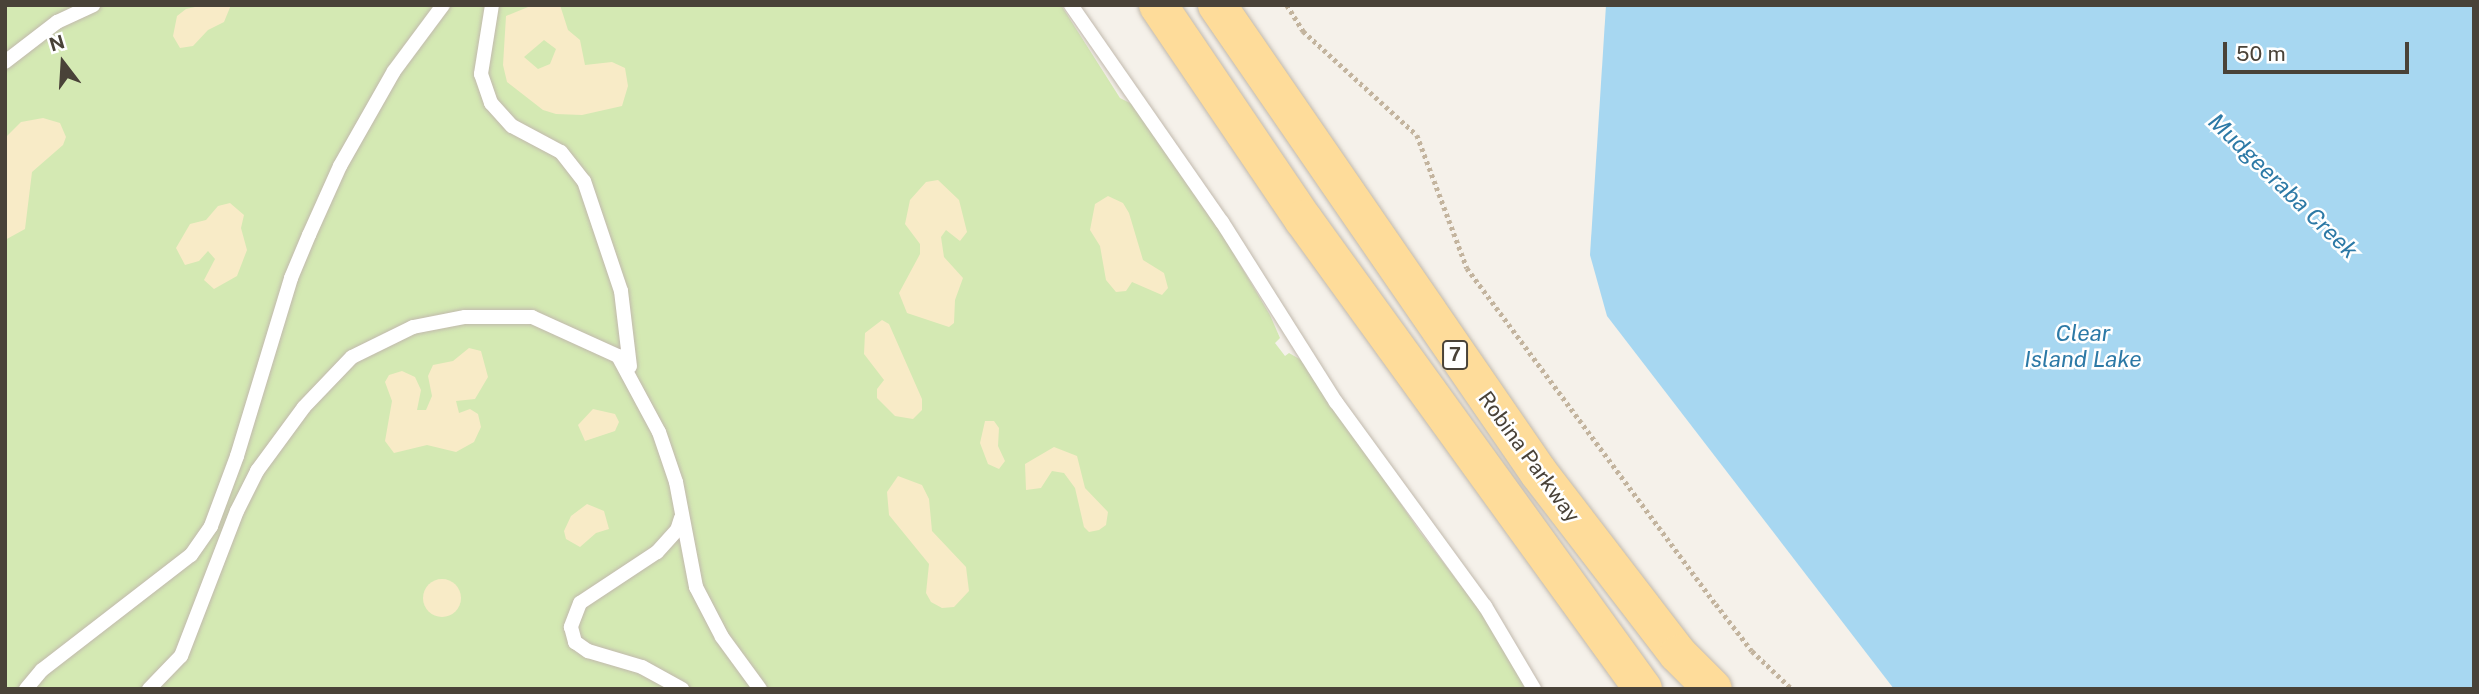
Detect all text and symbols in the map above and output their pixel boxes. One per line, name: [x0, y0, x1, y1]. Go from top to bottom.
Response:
north arrow: [28, 28, 98, 98]
scale bar: [2227, 28, 2412, 72]
text: N: [47, 30, 67, 56]
text: 50 m: [2236, 41, 2286, 66]
water label: Mudgeeraba Creek: [2203, 108, 2363, 264]
water label: Clear Island Lake: [2024, 319, 2142, 373]
road number: 7: [1441, 340, 1469, 370]
street label: Robina Parkway: [1473, 386, 1585, 528]

